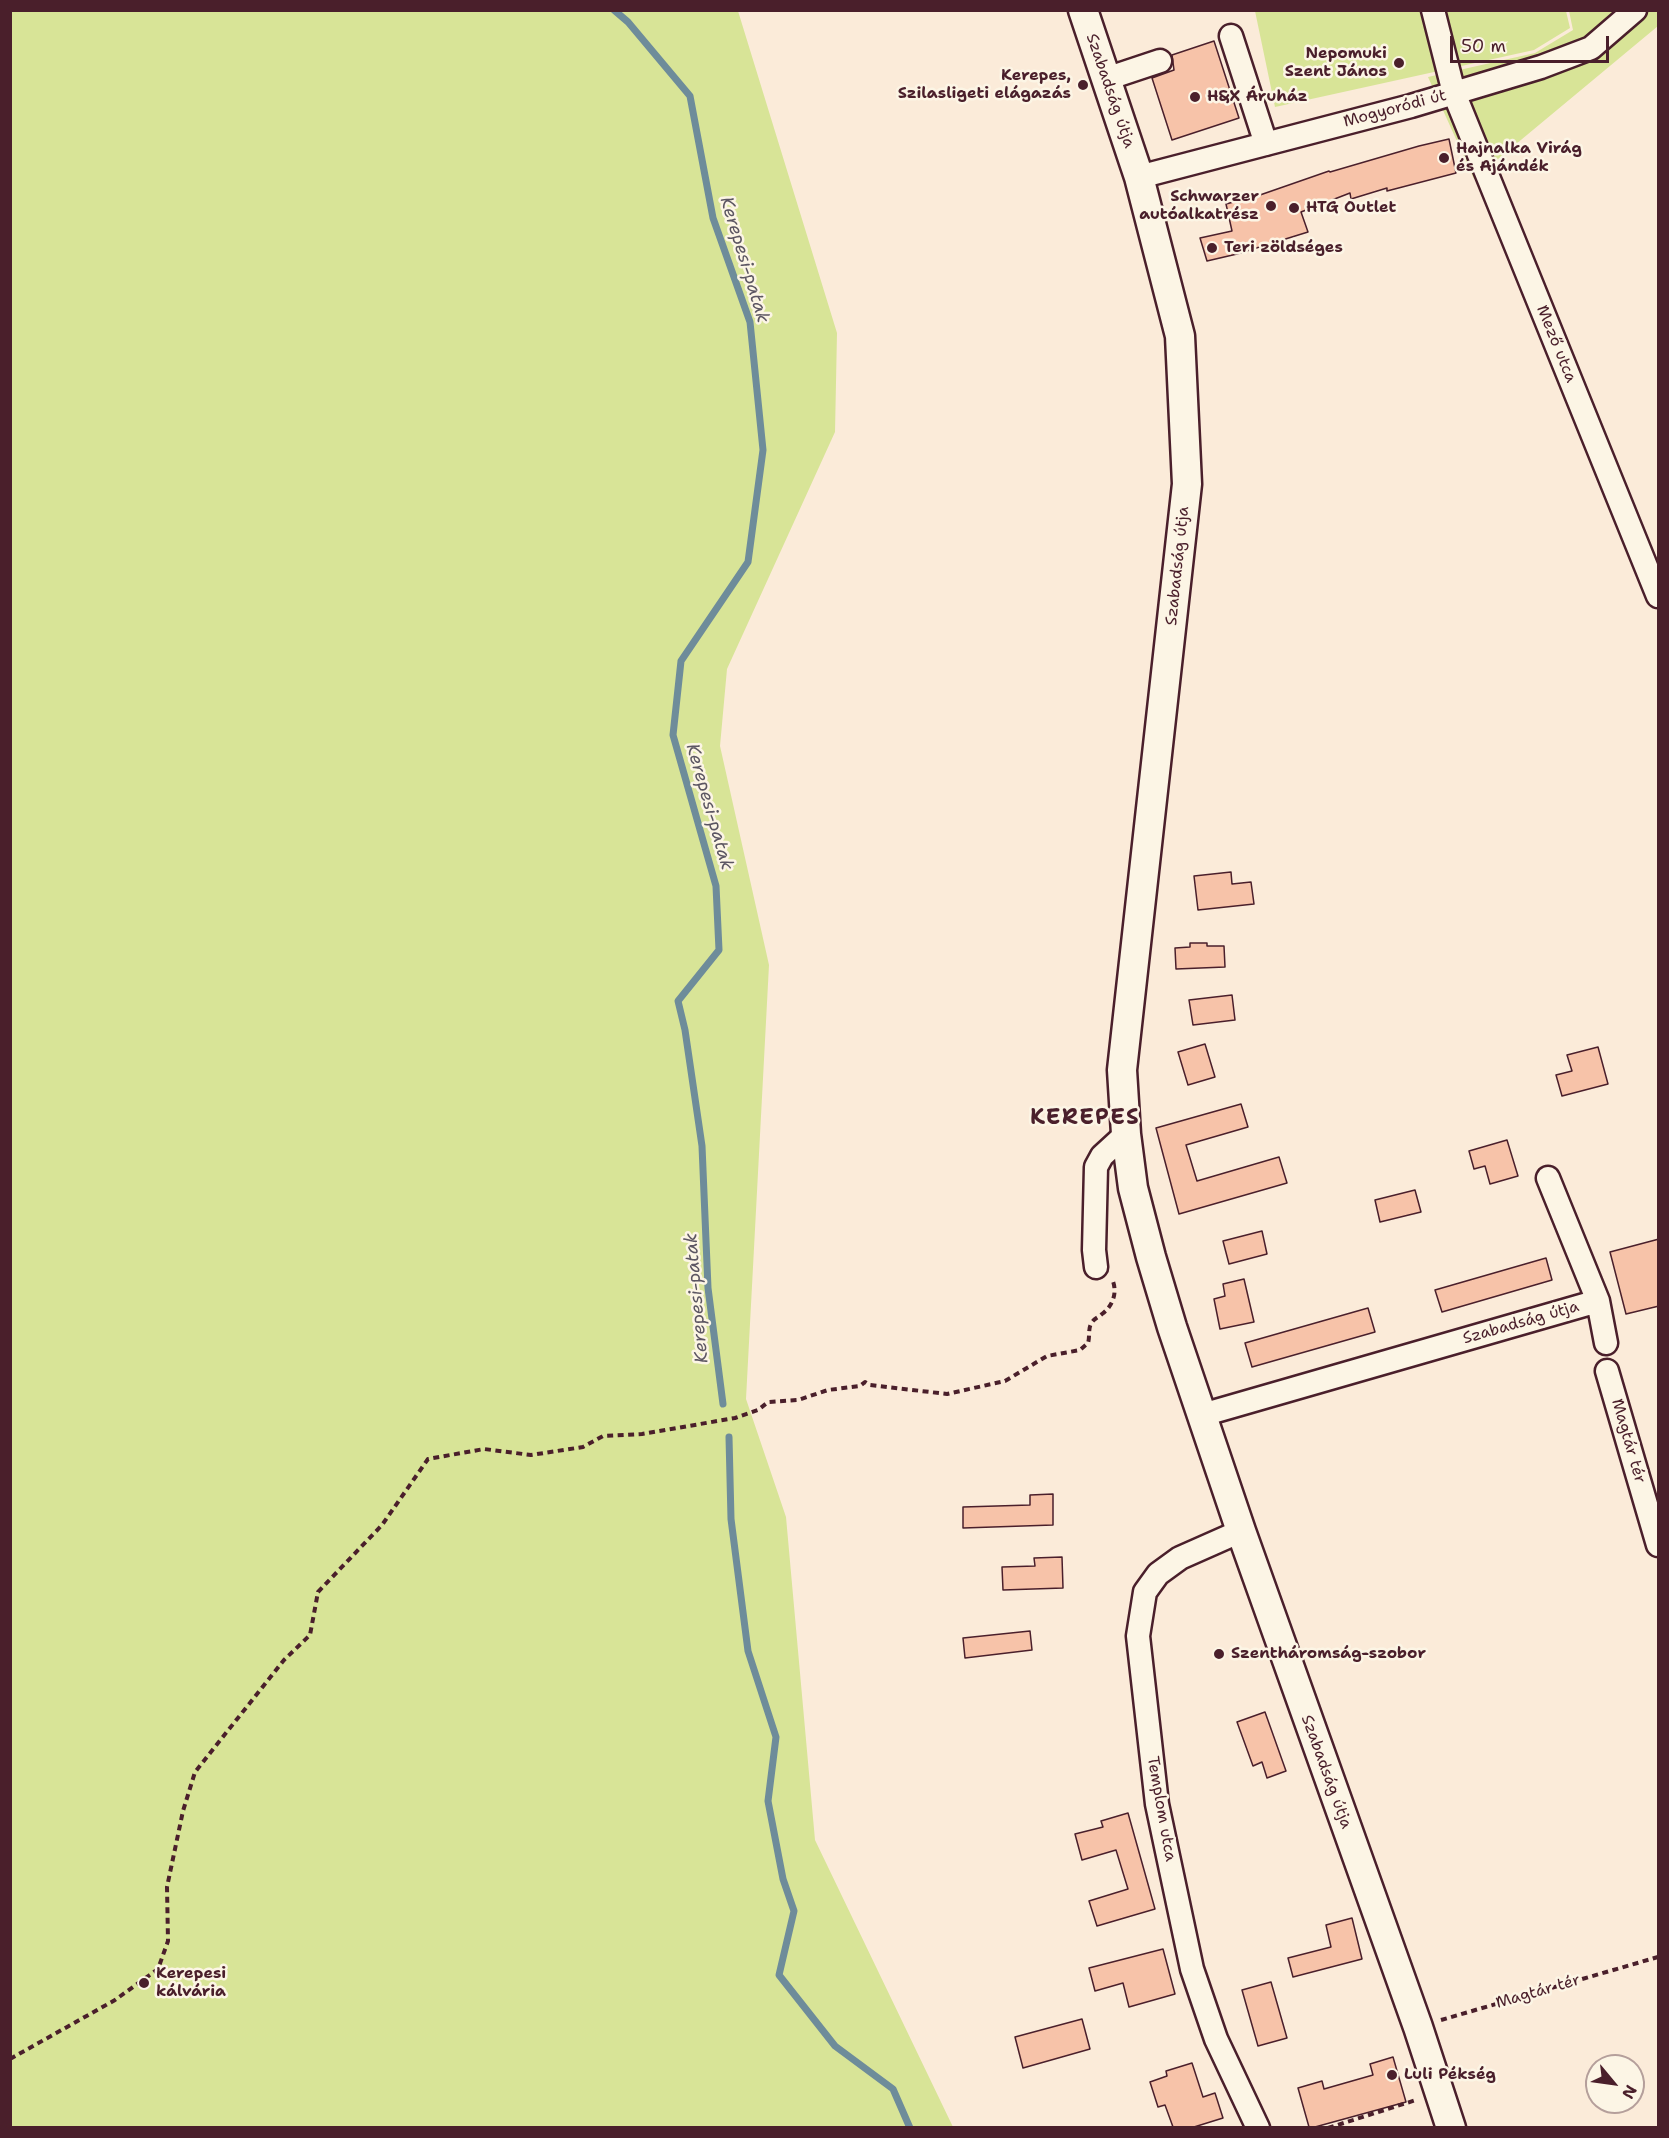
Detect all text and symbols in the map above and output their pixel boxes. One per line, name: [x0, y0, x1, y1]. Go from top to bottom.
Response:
scale bar: [1453, 24, 1612, 62]
street label: Szabadság útja: [1081, 31, 1139, 151]
text: 50 m: [1461, 34, 1506, 58]
place label: Nepomuki Szent János: [1285, 44, 1387, 82]
marker: Nepomuki Szent János: [1392, 56, 1406, 70]
place label: Kerepes, Szilasligeti elágazás: [898, 66, 1071, 104]
marker: Kerepes, Szilasligeti elágazás: [1076, 78, 1090, 92]
street label: Mogyoródi út: [1341, 86, 1449, 132]
place label: H&X Áruház: [1207, 87, 1308, 107]
marker: H&X Áruház: [1188, 90, 1202, 104]
place label: Hajnalka Virág és Ajándék: [1456, 139, 1582, 177]
marker: Hajnalka Virág és Ajándék: [1437, 151, 1451, 165]
place label: Schwarzer autóalkatrész: [1139, 187, 1259, 225]
water label: Kerepesi-patak: [715, 194, 773, 326]
place label: HTG Outlet: [1306, 198, 1396, 218]
marker: Schwarzer autóalkatrész: [1264, 199, 1278, 213]
marker: HTG Outlet: [1287, 201, 1301, 215]
place label: Teri zöldséges: [1224, 238, 1343, 258]
marker: Teri zöldséges: [1205, 241, 1219, 255]
street label: Mező utca: [1532, 303, 1580, 385]
street label: Szabadság útja: [1162, 505, 1194, 627]
water label: Kerepesi-patak: [681, 741, 737, 873]
district label: KEREPES: [1030, 1105, 1140, 1131]
water label: Kerepesi-patak: [681, 1232, 713, 1364]
street label: Szabadság útja: [1461, 1297, 1581, 1349]
street label: Magtár tér: [1607, 1397, 1649, 1485]
place label: Szentháromság-szobor: [1231, 1644, 1426, 1664]
marker: Szentháromság-szobor: [1212, 1647, 1226, 1661]
street label: Szabadság útja: [1296, 1712, 1356, 1832]
street label: Templom utca: [1142, 1755, 1180, 1863]
place label: Kerepesi kálvária: [156, 1964, 226, 2002]
street label: Magtár tér: [1494, 1971, 1582, 2013]
marker: Kerepesi kálvária: [137, 1976, 151, 1990]
north arrow: [1585, 2054, 1645, 2114]
place label: Luli Pékség: [1404, 2065, 1496, 2085]
marker: Luli Pékség: [1385, 2068, 1399, 2082]
text: N: [1617, 2081, 1642, 2103]

